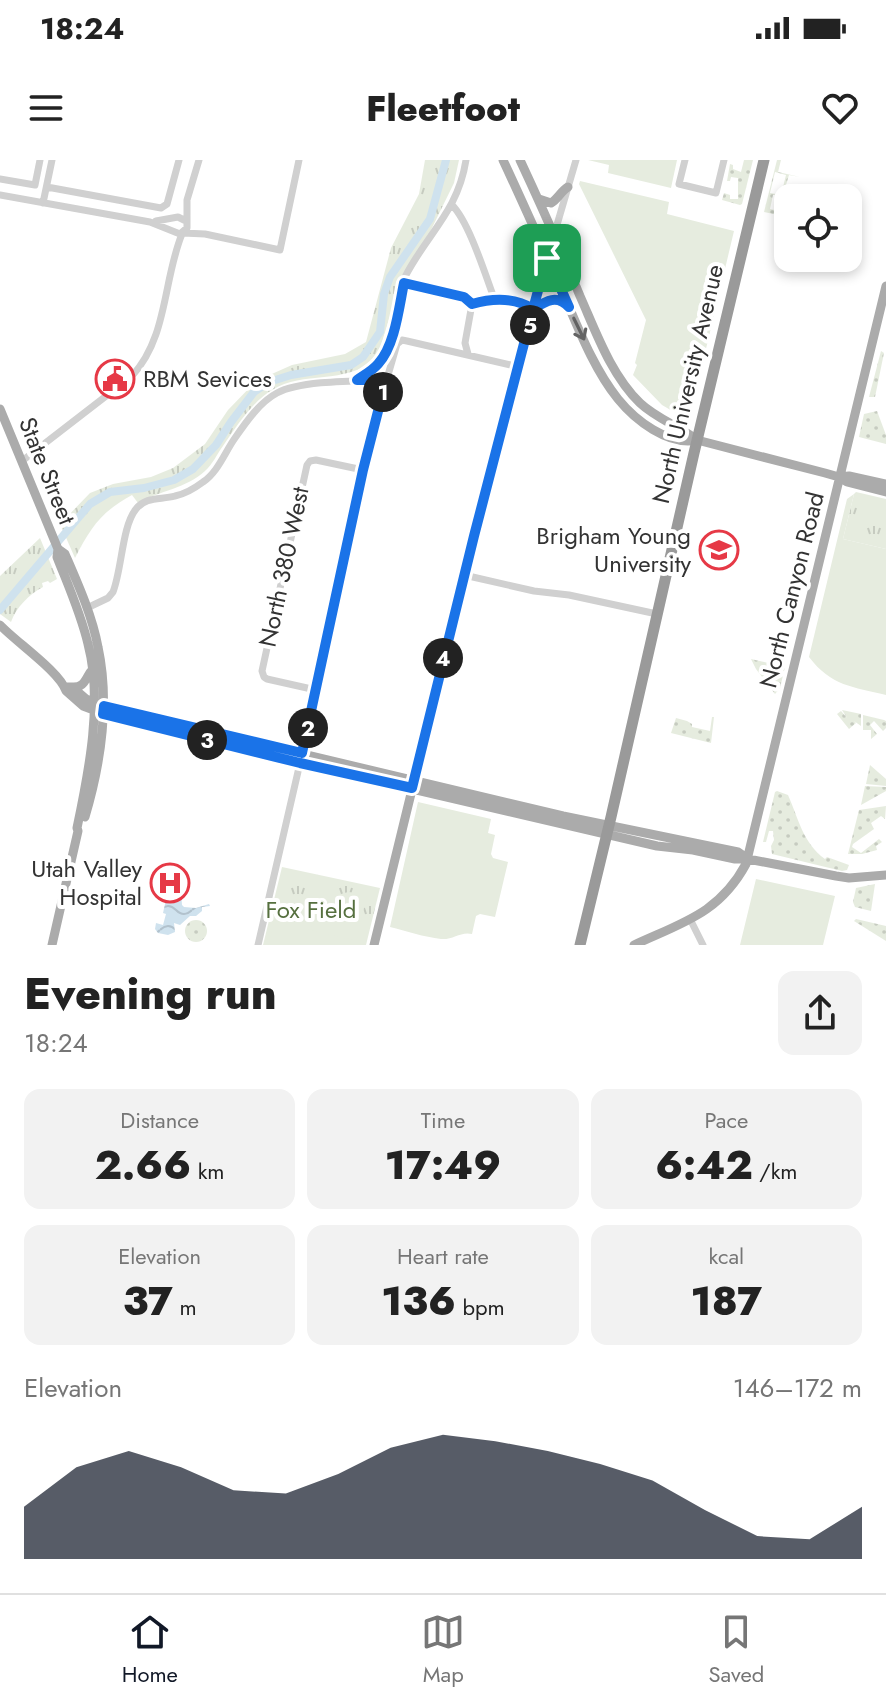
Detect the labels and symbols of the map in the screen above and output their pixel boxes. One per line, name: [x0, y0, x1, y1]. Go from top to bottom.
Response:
pin: [513, 224, 581, 292]
street label: North University Avenue: [643, 261, 732, 507]
pin: 5: [510, 305, 550, 345]
one-way arrow: [572, 317, 587, 341]
public building icon: RBM Sevices: [94, 358, 136, 400]
place label: RBM Sevices: [143, 361, 272, 396]
pin: 1: [363, 372, 403, 412]
street label: State Street: [10, 412, 85, 530]
street label: North 380 West: [249, 483, 318, 650]
street label: North Canyon Road: [750, 488, 833, 692]
place label: Brigham Young University: [536, 518, 691, 581]
school or university icon: Brigham Young University: [698, 529, 740, 571]
pin: 4: [423, 638, 463, 678]
pin: 2: [288, 708, 328, 748]
pin: 3: [187, 720, 227, 760]
place label: Utah Valley Hospital: [31, 851, 142, 914]
hospital icon: Utah Valley Hospital: [149, 862, 191, 904]
park label: Fox Field: [265, 892, 357, 927]

